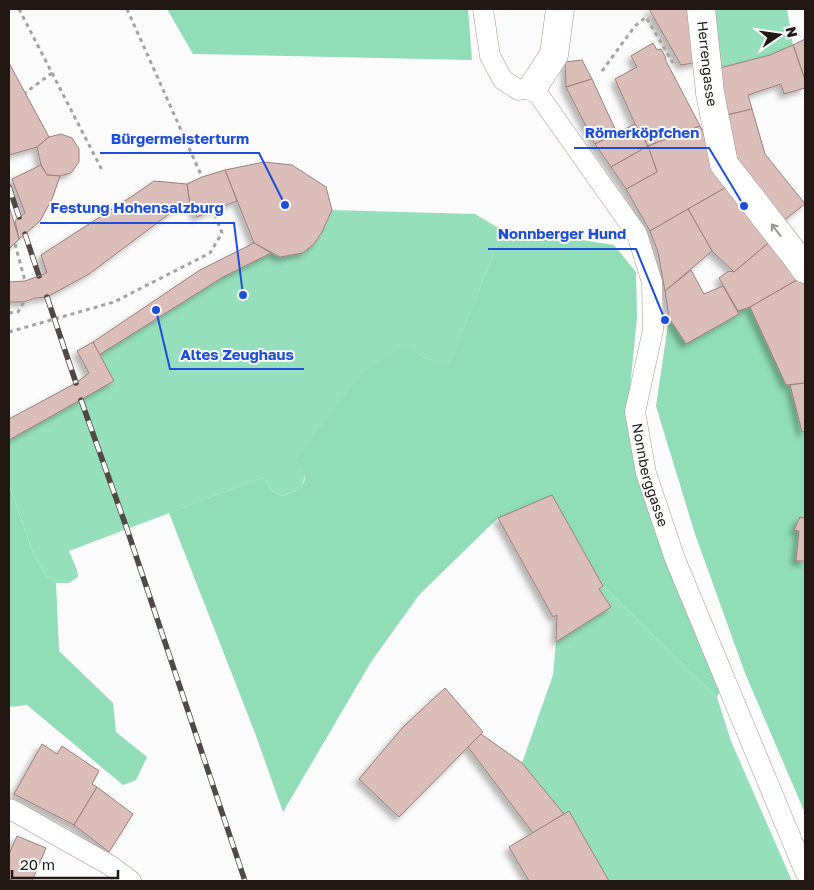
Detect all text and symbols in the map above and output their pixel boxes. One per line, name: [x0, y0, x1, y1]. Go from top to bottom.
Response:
north arrow: [754, 10, 804, 60]
street label: Herrengasse: [694, 20, 721, 108]
text: N: [783, 25, 802, 39]
callout: Römerköpfchen: [574, 118, 709, 148]
callout: Bürgermeisterturm: [100, 123, 259, 153]
text: Römerköpfchen: [585, 123, 699, 141]
text: Bürgermeisterturm: [111, 129, 249, 147]
callout: Festung Hohensalzburg: [40, 193, 234, 223]
text: Festung Hohensalzburg: [50, 198, 224, 216]
callout: Nonnberger Hund: [488, 219, 636, 249]
text: Nonnberger Hund: [498, 224, 626, 242]
one-way arrow: [771, 224, 782, 237]
callout: Altes Zeughaus: [170, 339, 304, 369]
text: Altes Zeughaus: [180, 345, 294, 363]
street label: Nonnberggasse: [629, 422, 672, 529]
scale bar: [12, 848, 119, 880]
text: 20 m: [20, 855, 55, 873]

